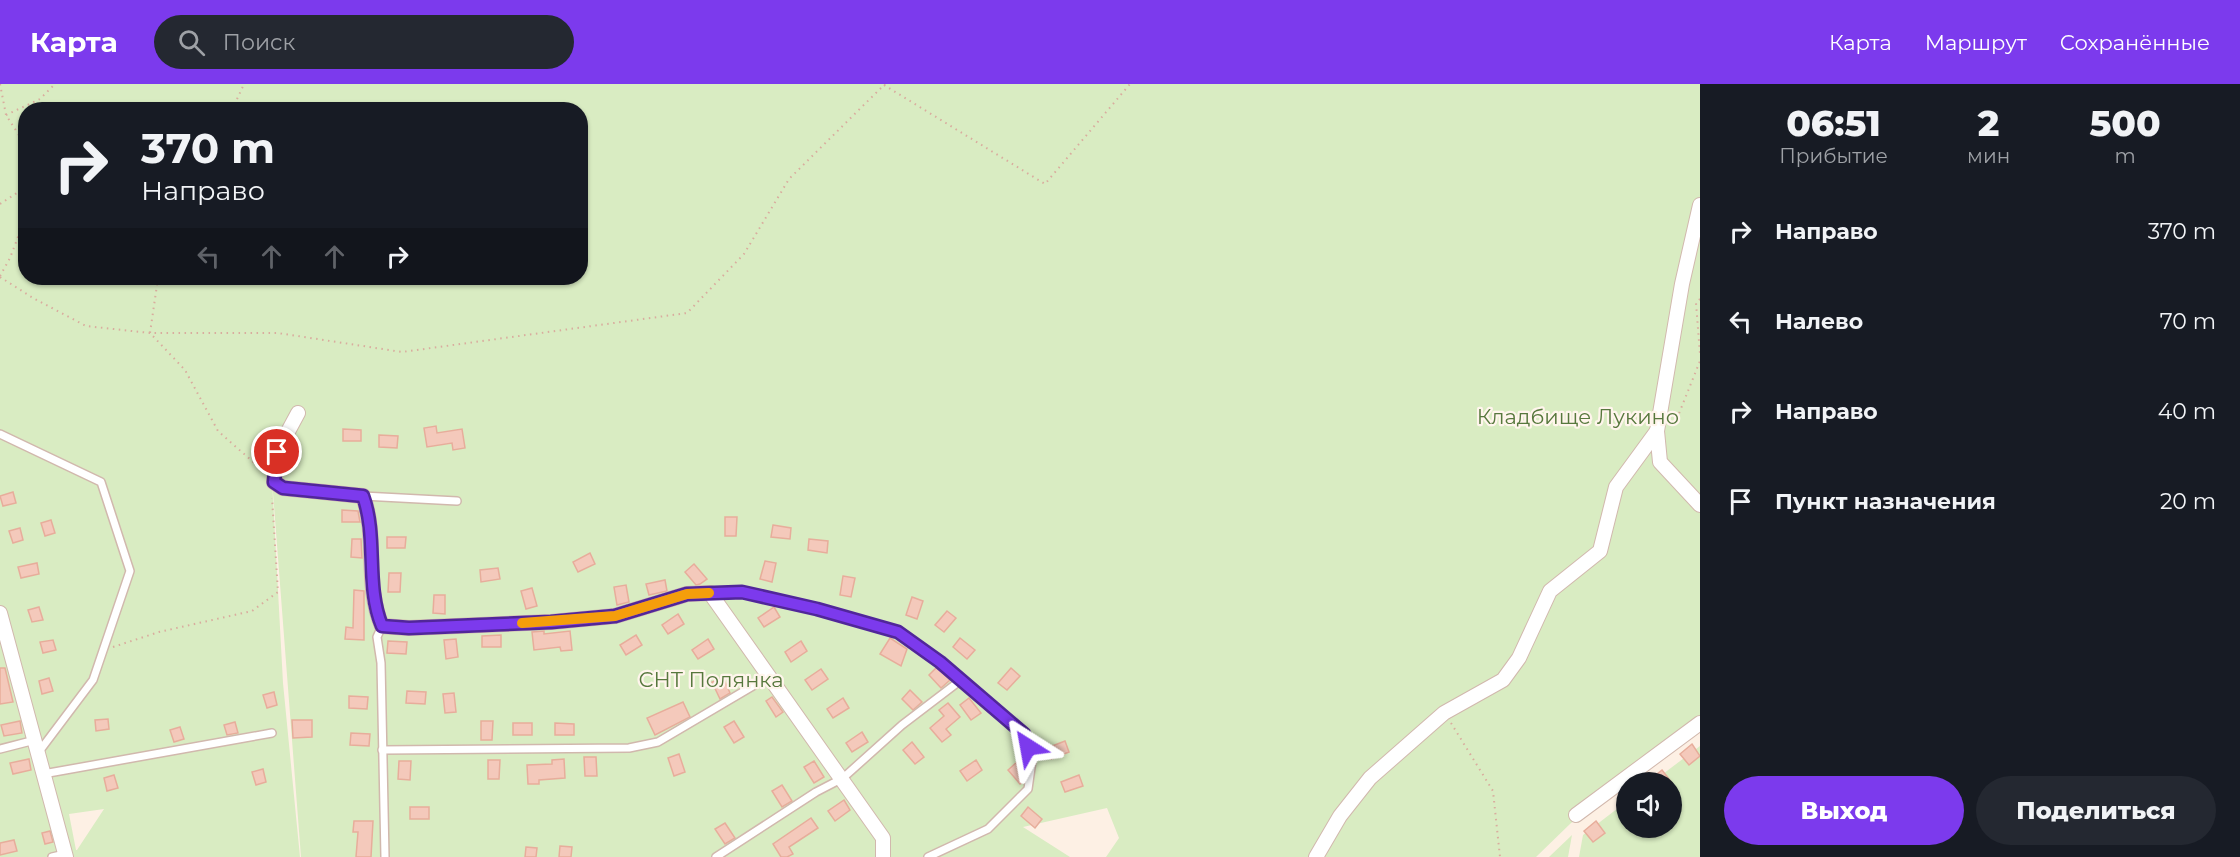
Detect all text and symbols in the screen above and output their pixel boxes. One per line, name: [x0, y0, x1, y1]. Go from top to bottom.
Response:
search box: [154, 15, 574, 69]
text: Карта: [30, 25, 118, 59]
icon: search: [175, 26, 208, 59]
text: Поиск: [223, 29, 295, 56]
text: Карта: [1829, 30, 1892, 55]
text: Маршрут: [1925, 30, 2027, 55]
text: Сохранённые: [2060, 30, 2210, 55]
text: 06:51: [1786, 101, 1881, 145]
text: 2: [1978, 101, 1999, 145]
text: 500: [2089, 101, 2161, 145]
text: 370 m: [141, 122, 275, 174]
icon: right: [42, 126, 120, 204]
text: Прибытие: [1779, 144, 1888, 168]
text: мин: [1967, 144, 2010, 168]
text: m: [2114, 144, 2136, 168]
text: Направо: [141, 174, 265, 207]
icon: right: [1724, 215, 1757, 248]
text: Направо: [1775, 218, 1878, 245]
text: 370 m: [2148, 218, 2216, 245]
icon: left: [192, 240, 225, 273]
icon: ahead: [255, 240, 288, 273]
icon: ahead: [318, 240, 351, 273]
icon: right: [381, 240, 414, 273]
icon: left: [1724, 305, 1757, 338]
text: Налево: [1775, 308, 1863, 335]
text: 70 m: [2160, 308, 2216, 335]
icon: right: [1724, 395, 1757, 428]
text: Направо: [1775, 398, 1878, 425]
text: 40 m: [2158, 398, 2216, 425]
park label: Кладбище Лукино: [1477, 404, 1679, 429]
pin: [251, 426, 302, 477]
icon: arrive: [260, 435, 293, 468]
icon: arrive: [1724, 485, 1757, 518]
text: Пункт назначения: [1775, 488, 1996, 515]
text: 20 m: [2160, 488, 2216, 515]
park label: СНТ Полянка: [638, 667, 784, 692]
position arrow: [996, 715, 1060, 779]
map controls: [1616, 772, 1682, 838]
button: sound: [1616, 772, 1682, 838]
button: Выход: [1724, 776, 1964, 845]
button: Поделиться: [1976, 776, 2216, 845]

